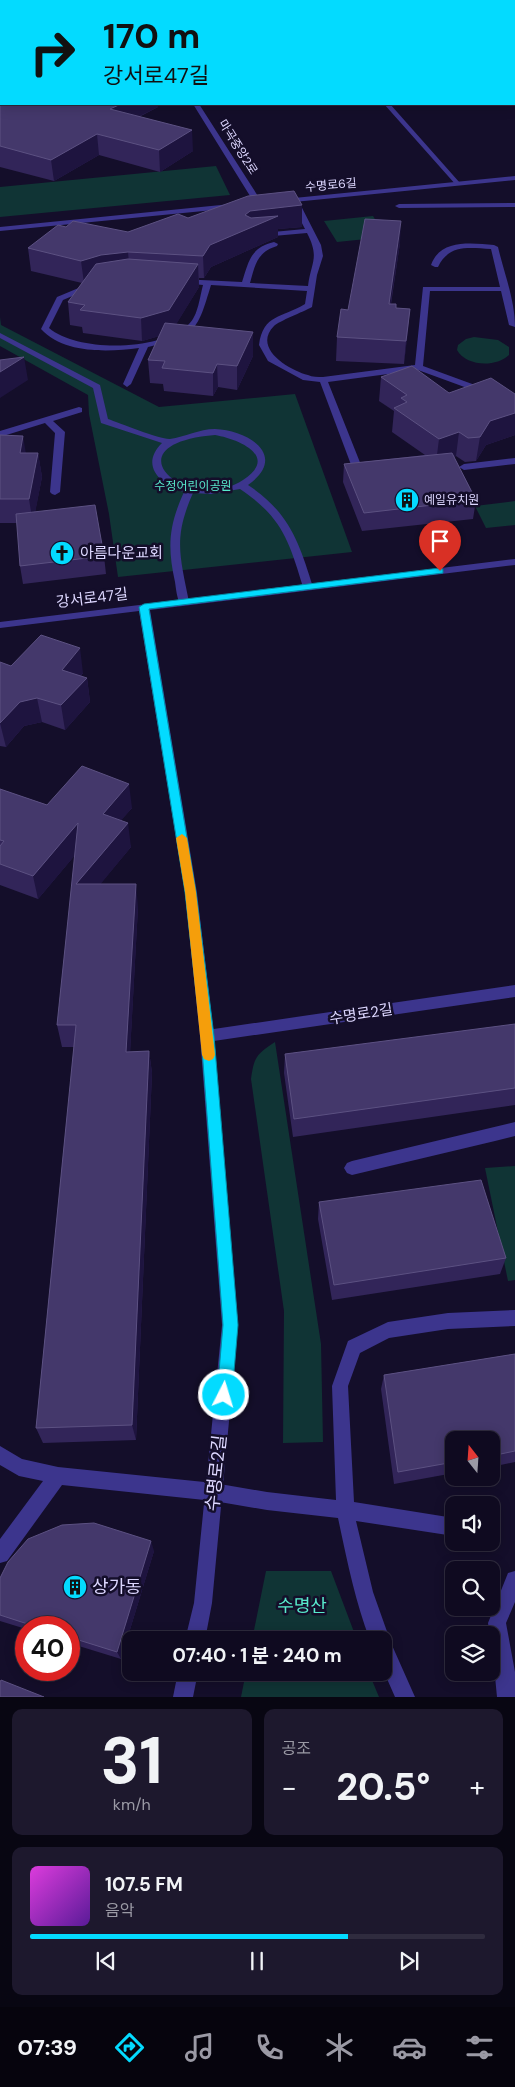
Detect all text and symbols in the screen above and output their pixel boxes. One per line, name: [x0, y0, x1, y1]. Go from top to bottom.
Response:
text: 170 m: [103, 13, 200, 59]
icon: right: [20, 20, 85, 85]
text: 강서로47길: [103, 61, 209, 90]
street label: 마곡중앙2로: [215, 116, 261, 178]
street label: 수명로6길: [305, 175, 357, 195]
park label: 수정어린이공원: [154, 478, 232, 494]
building icon: 예일유치원: [394, 487, 420, 513]
place label: 예일유치원: [424, 492, 479, 508]
pin: [419, 520, 461, 571]
icon: arrive: [426, 527, 454, 555]
church icon: 아름다운교회: [49, 540, 75, 566]
place label: 아름다운교회: [80, 543, 163, 563]
street label: 강서로47길: [55, 584, 129, 612]
street label: 수명로2길: [328, 999, 394, 1029]
position arrow: [197, 1368, 249, 1420]
north arrow: [445, 1431, 500, 1486]
map controls: [445, 1431, 500, 1681]
street label: 수명로2길: [200, 1434, 232, 1512]
button: sound: [445, 1496, 500, 1551]
button: search: [445, 1561, 500, 1616]
building icon: 상가동: [62, 1574, 88, 1600]
place label: 상가동: [92, 1575, 142, 1599]
park label: 수명산: [277, 1594, 327, 1618]
speed limit sign: 40: [15, 1616, 80, 1681]
button: layers: [445, 1626, 500, 1681]
text: 07:40 · 1 분 · 240 m: [172, 1643, 342, 1668]
text: 31: [101, 1719, 163, 1803]
text: 공조: [282, 1738, 311, 1759]
text: 20.5°: [336, 1762, 430, 1812]
text: −: [282, 1769, 297, 1806]
text: +: [470, 1769, 485, 1806]
text: km/h: [113, 1794, 151, 1815]
text: 107.5 FM: [105, 1872, 183, 1897]
text: 음악: [105, 1900, 134, 1921]
icon: previous: [92, 1947, 120, 1975]
icon: pause: [243, 1947, 271, 1975]
icon: next: [395, 1947, 423, 1975]
icon: directions: [112, 2030, 147, 2065]
icon: music: [182, 2030, 217, 2065]
icon: phone: [252, 2030, 287, 2065]
icon: climate: [322, 2030, 357, 2065]
icon: car: [392, 2030, 427, 2065]
icon: filters: [462, 2030, 497, 2065]
text: 07:39: [18, 2033, 77, 2062]

